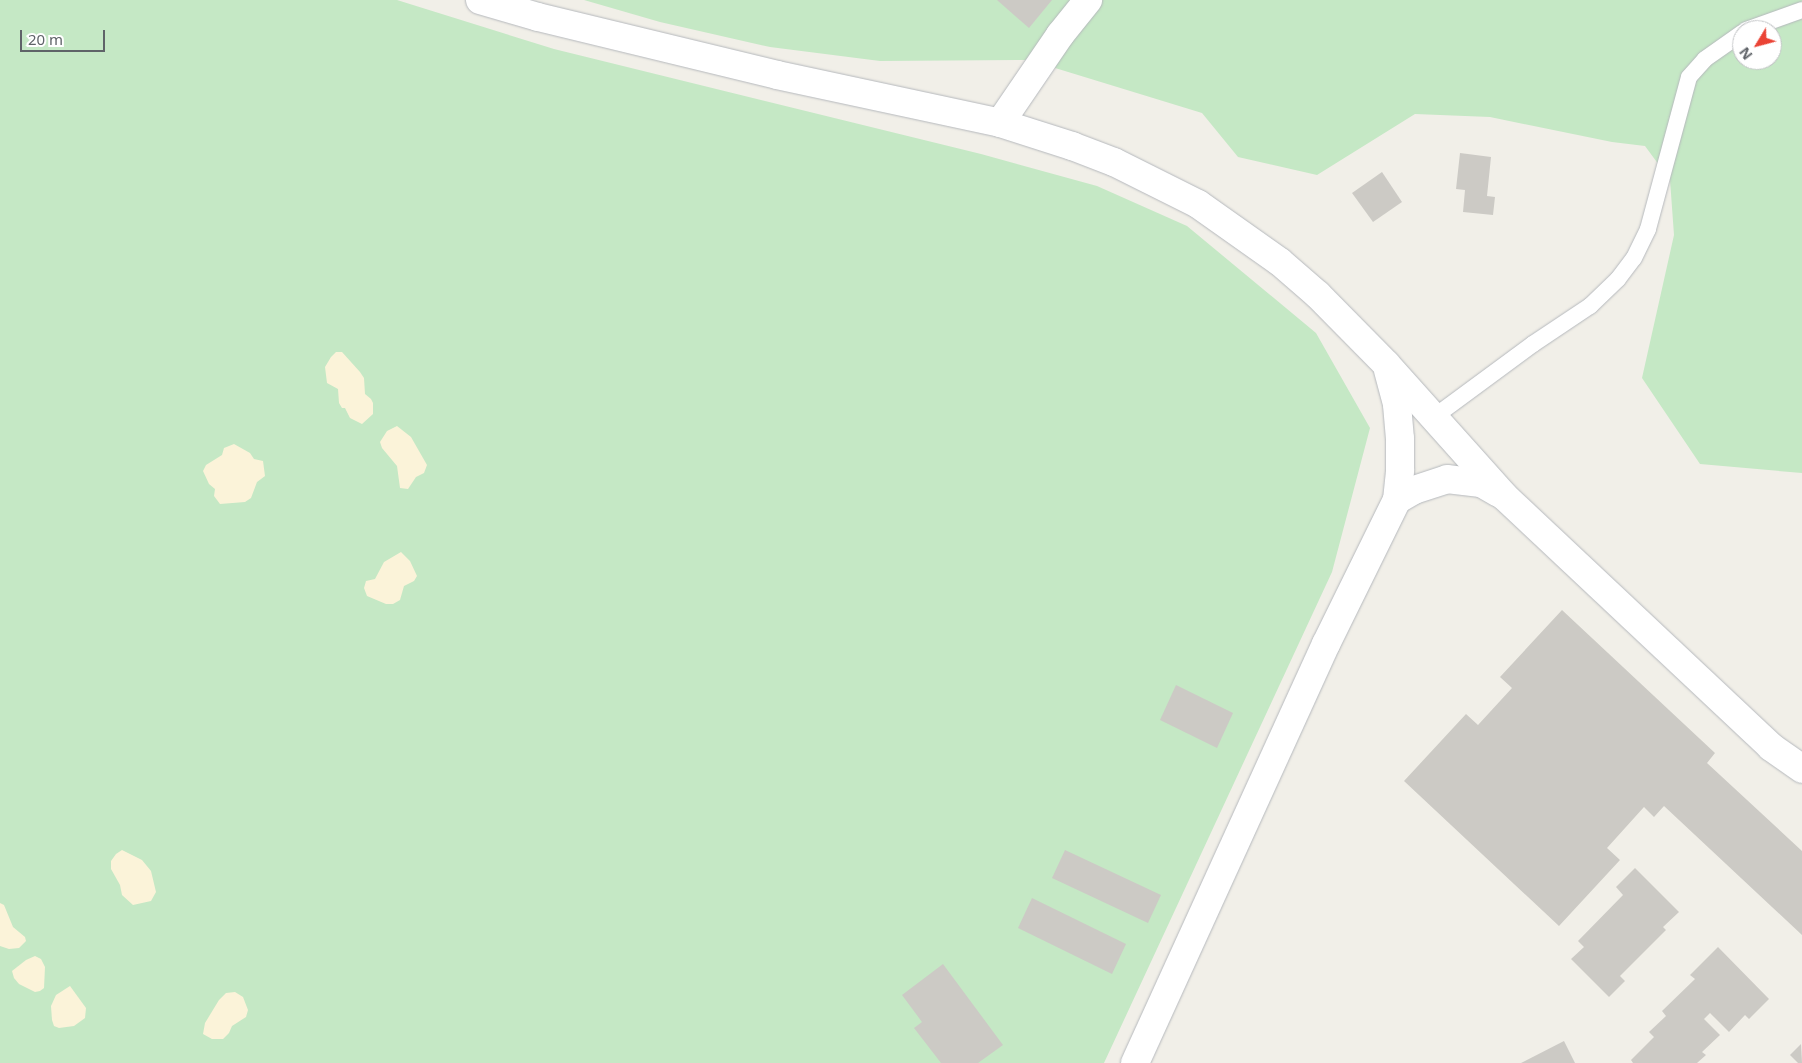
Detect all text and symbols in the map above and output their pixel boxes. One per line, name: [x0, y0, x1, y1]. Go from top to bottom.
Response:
scale bar: [22, 20, 108, 52]
north arrow: [1732, 20, 1782, 70]
text: 20 m: [28, 29, 63, 49]
text: N: [1734, 43, 1756, 64]

